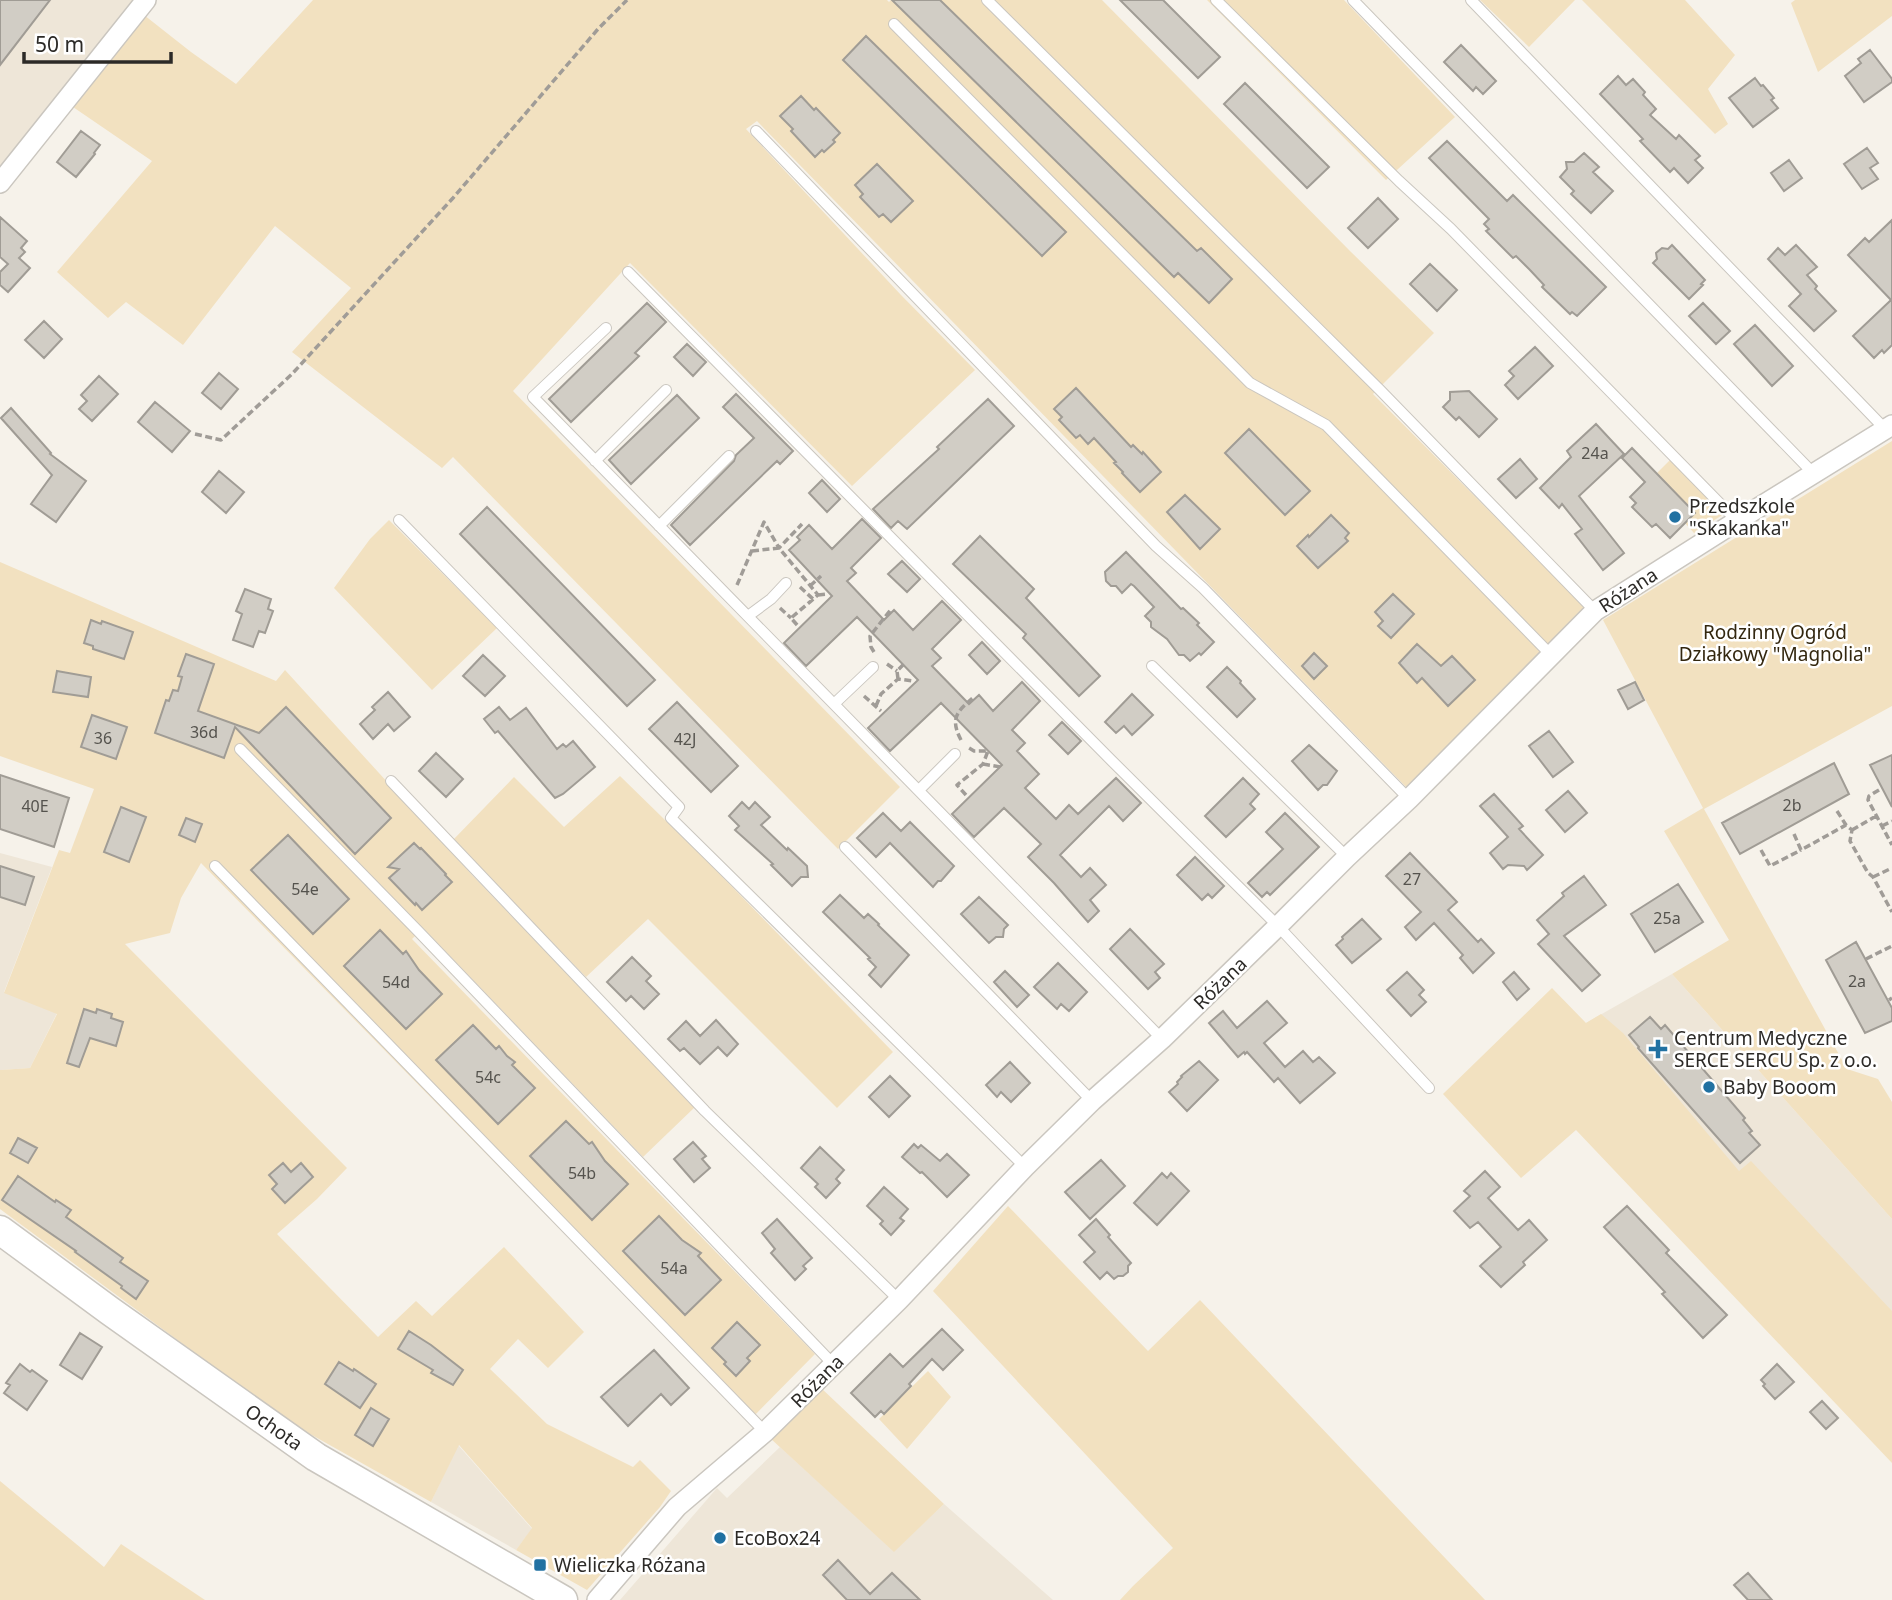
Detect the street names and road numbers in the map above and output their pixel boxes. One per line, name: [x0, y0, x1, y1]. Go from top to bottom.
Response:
street label: Różana: [1594, 561, 1662, 619]
street label: Różana: [1188, 951, 1252, 1015]
street label: Różana: [785, 1349, 849, 1413]
street label: Ochota: [240, 1398, 308, 1456]

